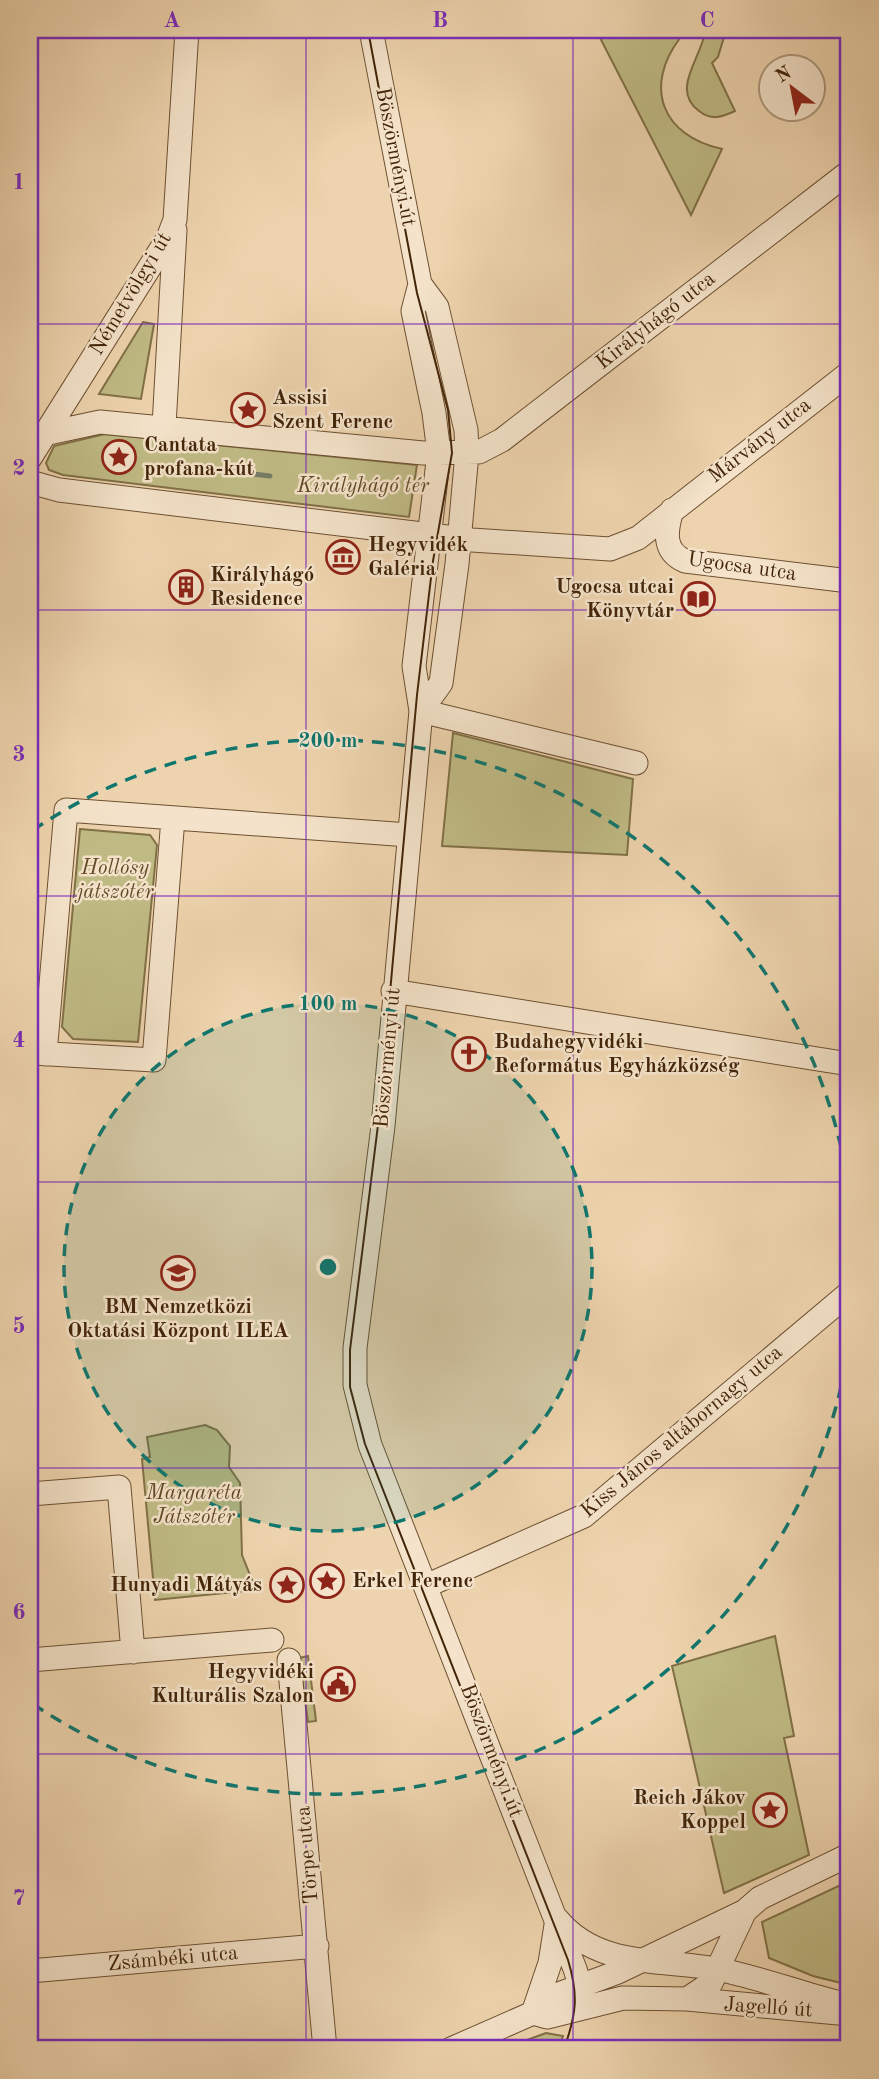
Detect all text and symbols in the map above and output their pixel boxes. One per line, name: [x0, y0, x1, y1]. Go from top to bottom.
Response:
text: A: [163, 9, 181, 32]
text: B: [432, 9, 448, 32]
text: C: [699, 9, 715, 32]
north arrow: [756, 52, 826, 122]
text: N: [773, 64, 796, 88]
street label: Böszörményi út: [371, 86, 419, 228]
text: 1: [12, 171, 26, 194]
street label: Németvölgyi út: [86, 229, 176, 359]
street label: Királyhágó utca: [592, 268, 720, 374]
place label: Assisi Szent Ferenc: [272, 388, 393, 433]
place icon: Assisi Szent Ferenc: [229, 391, 267, 429]
street label: Márvány utca: [705, 395, 815, 487]
place label: Cantata profana-kút: [144, 435, 255, 480]
place icon: Cantata profana-kút: [100, 438, 138, 476]
text: 2: [12, 457, 26, 480]
park label: Királyhágó tér: [296, 476, 430, 497]
place label: Hegyvidék Galéria: [368, 535, 468, 580]
museum icon: Hegyvidék Galéria: [324, 538, 362, 576]
street label: Ugocsa utca: [686, 549, 798, 585]
place label: Királyhágó Residence: [210, 565, 314, 610]
building icon: Királyhágó Residence: [167, 568, 205, 606]
place label: Ugocsa utcai Könyvtár: [555, 577, 674, 622]
library icon: Ugocsa utcai Könyvtár: [679, 580, 717, 618]
text: 200 m: [298, 731, 358, 752]
text: 3: [12, 743, 26, 766]
park label: Hollósy játszótér: [74, 858, 154, 903]
street label: Böszörményi út: [371, 987, 405, 1129]
text: 100 m: [298, 994, 358, 1015]
text: 4: [12, 1029, 26, 1052]
place label: Budahegyvidéki Református Egyházközség: [494, 1032, 740, 1077]
church icon: Budahegyvidéki Református Egyházközség: [450, 1035, 488, 1073]
school or university icon: BM Nemzetközi Oktatási Központ ILEA: [159, 1254, 197, 1292]
centre of rings: [316, 1255, 340, 1279]
place label: BM Nemzetközi Oktatási Központ ILEA: [67, 1297, 289, 1342]
text: 5: [12, 1315, 26, 1338]
street label: Kiss János altábornagy utca: [577, 1342, 787, 1522]
park label: Margaréta Játszótér: [145, 1483, 242, 1528]
place icon: Erkel Ferenc: [308, 1562, 346, 1600]
place icon: Hunyadi Mátyás: [268, 1566, 306, 1604]
place label: Erkel Ferenc: [352, 1571, 473, 1592]
place label: Hunyadi Mátyás: [110, 1575, 262, 1596]
text: 6: [12, 1601, 26, 1624]
place label: Hegyvidéki Kulturális Szalon: [151, 1662, 314, 1707]
public building icon: Hegyvidéki Kulturális Szalon: [319, 1665, 357, 1703]
street label: Böszörményi út: [456, 1681, 526, 1821]
place label: Reich Jákov Koppel: [633, 1788, 746, 1833]
place icon: Reich Jákov Koppel: [751, 1791, 789, 1829]
street label: Törpe utca: [293, 1805, 323, 1905]
text: 7: [12, 1887, 26, 1910]
street label: Zsámbéki utca: [107, 1943, 239, 1975]
street label: Jagelló út: [723, 1994, 813, 2022]

